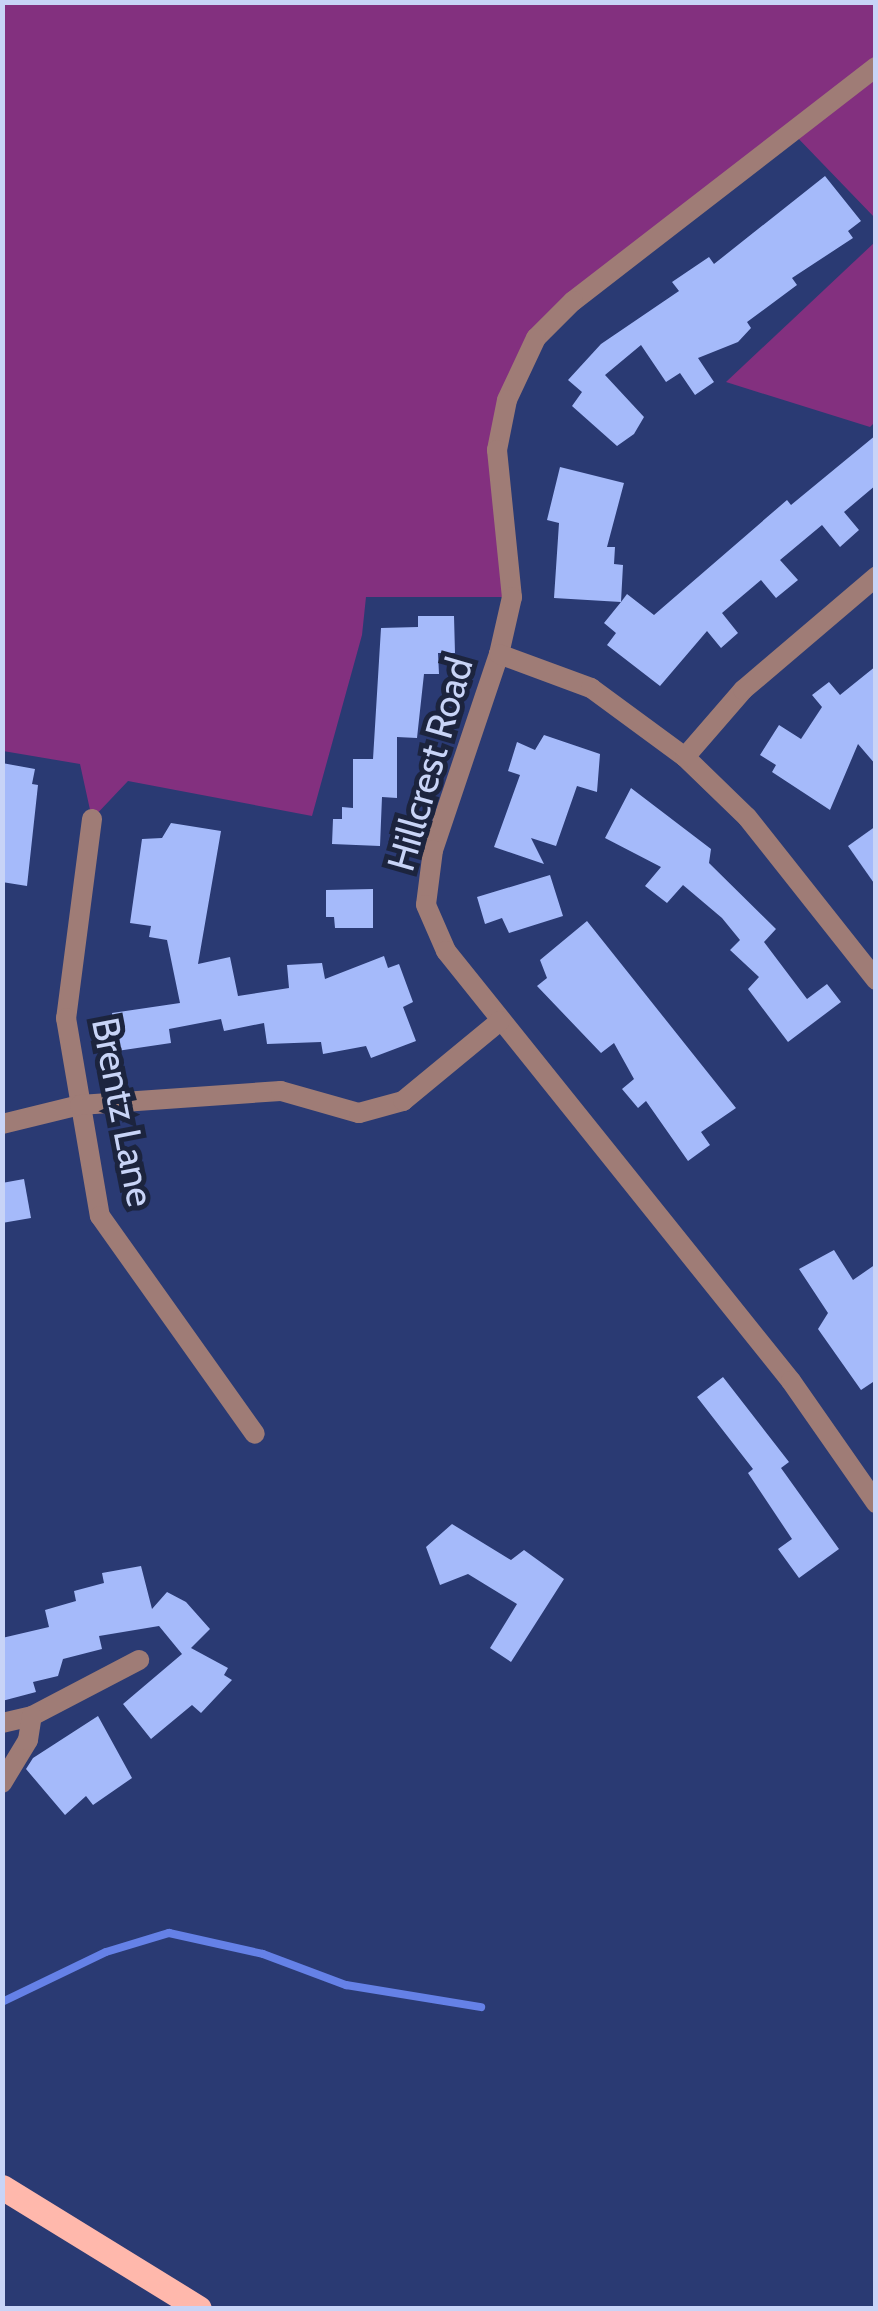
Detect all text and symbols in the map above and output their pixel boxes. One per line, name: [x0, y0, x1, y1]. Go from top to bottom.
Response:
street label: Hillcrest Road: [378, 652, 482, 876]
street label: Brentz Lane: [82, 1014, 164, 1210]

